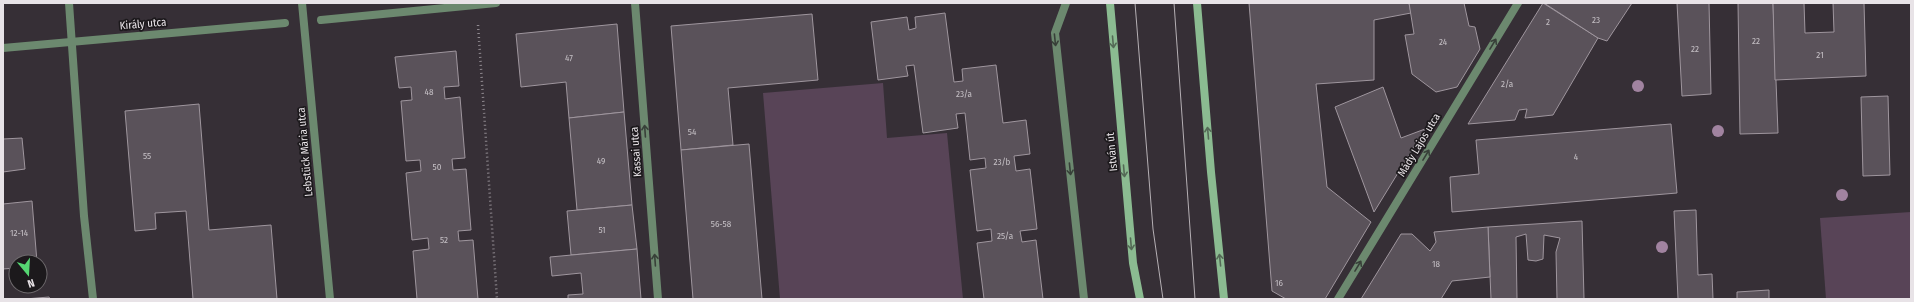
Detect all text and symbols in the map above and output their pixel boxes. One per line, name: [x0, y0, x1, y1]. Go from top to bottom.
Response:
street label: Király utca: [119, 15, 167, 33]
house number: 23: [1592, 15, 1600, 25]
house number: 2: [1546, 17, 1550, 27]
one-way arrow: [1052, 33, 1059, 46]
one-way arrow: [1110, 35, 1117, 48]
house number: 22: [1752, 36, 1760, 46]
house number: 24: [1439, 37, 1448, 47]
one-way arrow: [1490, 38, 1498, 50]
house number: 22: [1691, 44, 1699, 54]
house number: 21: [1816, 50, 1824, 60]
house number: 47: [565, 53, 573, 63]
house number: 2/a: [1501, 79, 1514, 89]
house number: 48: [425, 87, 434, 97]
house number: 23/a: [956, 89, 973, 99]
street label: Lebstück Mária utca: [295, 107, 315, 197]
street label: Mády Lajos utca: [1395, 111, 1443, 179]
one-way arrow: [642, 124, 649, 137]
street label: Kassai utca: [628, 127, 644, 177]
house number: 54: [688, 127, 697, 137]
one-way arrow: [1204, 127, 1211, 140]
street label: István út: [1104, 132, 1120, 172]
one-way arrow: [1422, 149, 1430, 161]
house number: 55: [143, 151, 151, 161]
house number: 4: [1574, 152, 1579, 162]
house number: 49: [597, 156, 605, 166]
house number: 23/b: [994, 157, 1011, 167]
house number: 50: [433, 162, 442, 172]
one-way arrow: [1066, 162, 1073, 175]
one-way arrow: [1121, 164, 1128, 177]
house number: 56-58: [711, 219, 732, 229]
house number: 51: [598, 225, 606, 235]
house number: 12-14: [10, 228, 29, 238]
house number: 25/a: [997, 231, 1014, 241]
house number: 52: [440, 235, 448, 245]
one-way arrow: [1127, 237, 1134, 250]
north arrow: [8, 254, 48, 294]
one-way arrow: [652, 254, 659, 267]
one-way arrow: [1217, 254, 1224, 267]
house number: 18: [1432, 259, 1441, 269]
one-way arrow: [1354, 261, 1362, 272]
text: N: [26, 276, 36, 290]
house number: 16: [1275, 278, 1284, 288]

